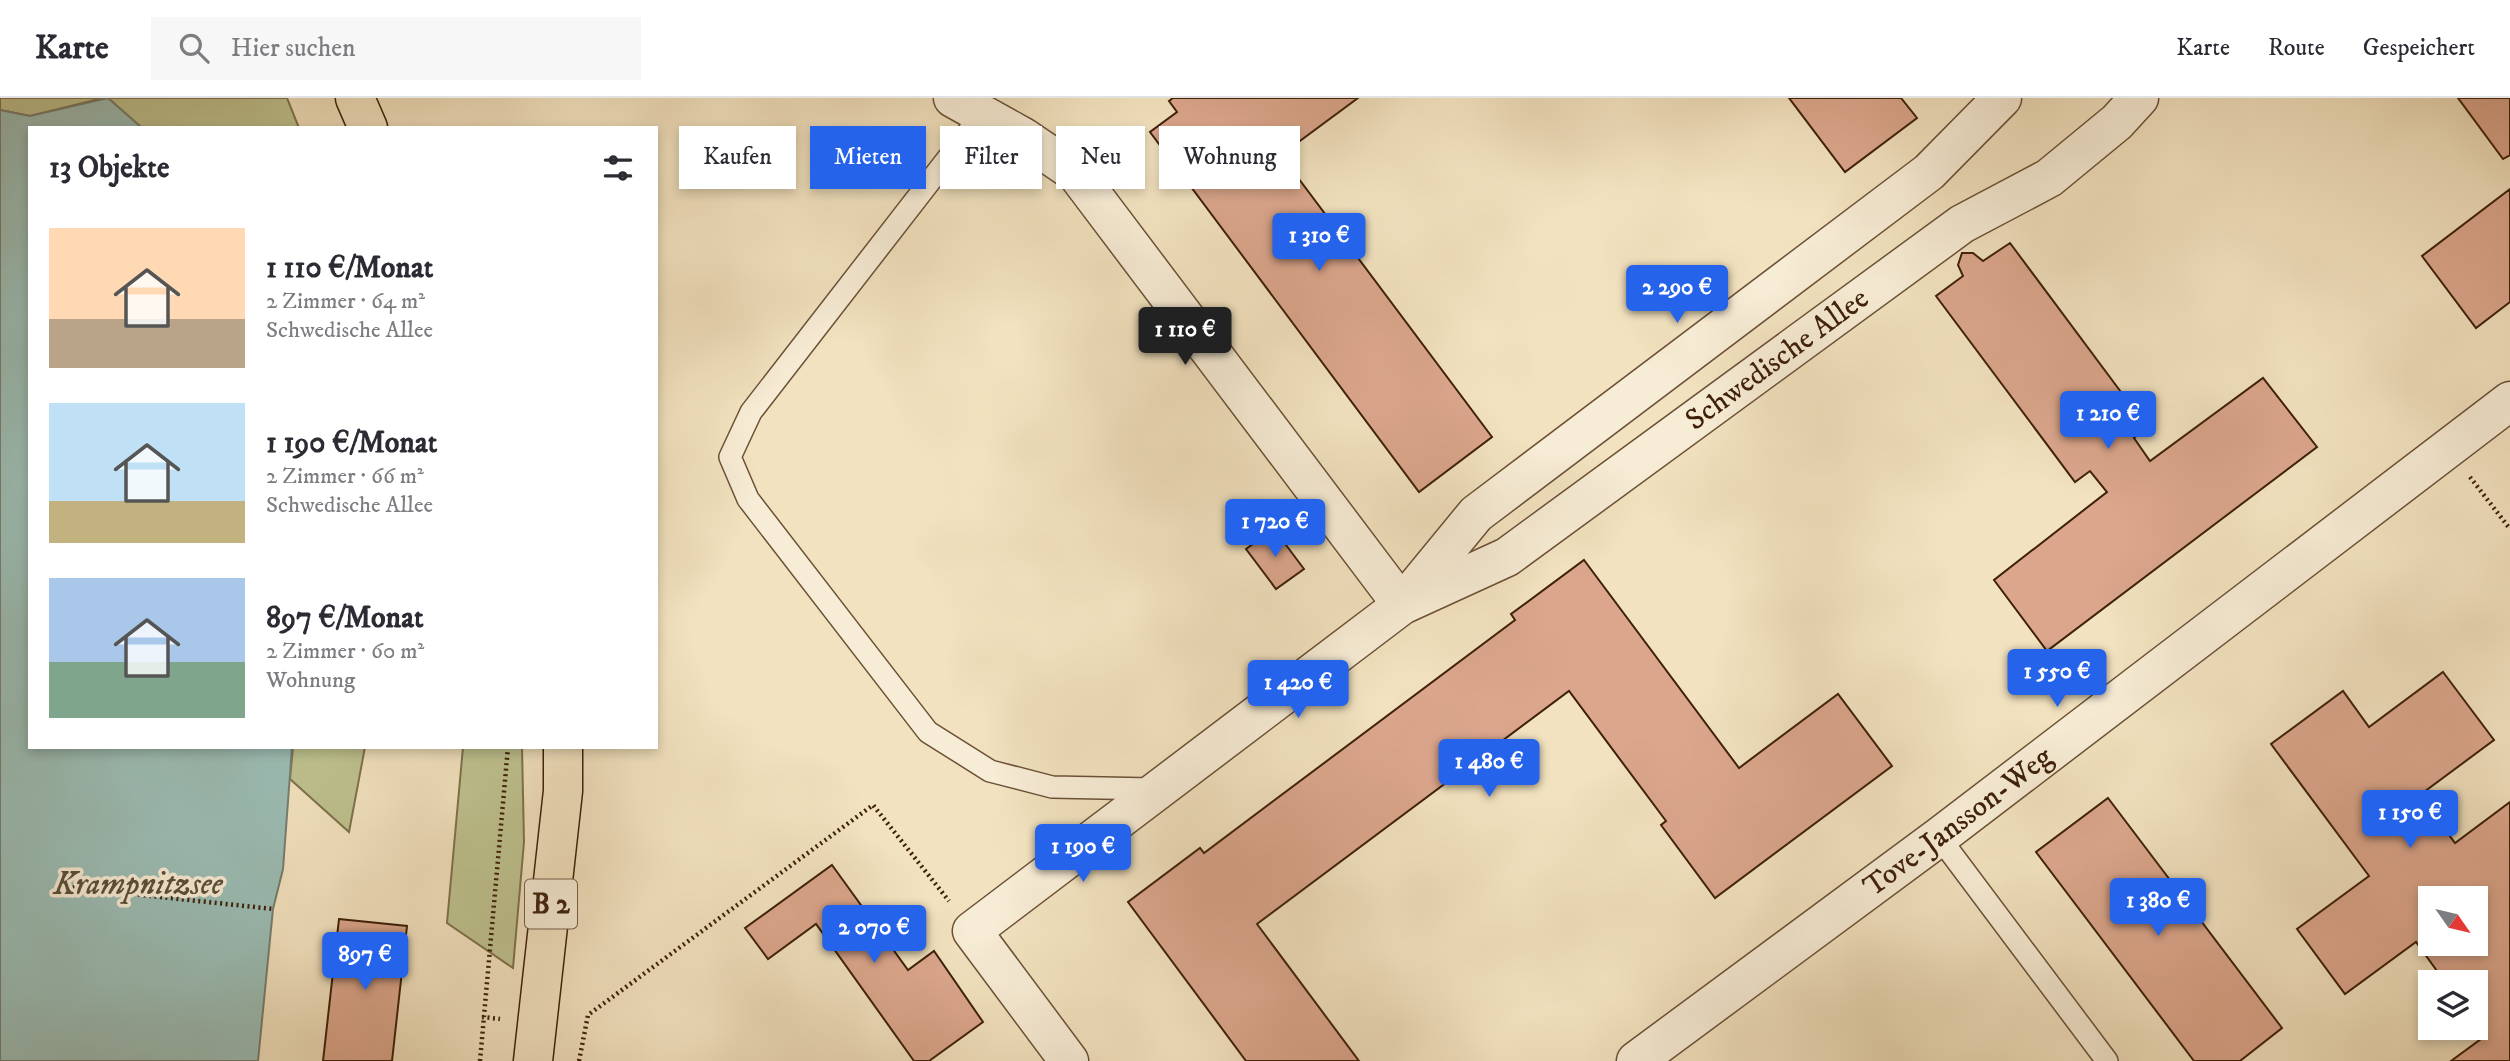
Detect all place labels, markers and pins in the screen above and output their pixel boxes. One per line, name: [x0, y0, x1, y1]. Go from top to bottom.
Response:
pin: 1 310 €: [1254, 214, 1384, 273]
pin: 2 290 €: [1612, 266, 1742, 325]
pin: 1 110 €: [1120, 308, 1250, 367]
pin: 1 210 €: [2043, 392, 2173, 451]
pin: 1 720 €: [1210, 500, 1340, 559]
pin: 1 550 €: [1992, 650, 2122, 709]
pin: 1 420 €: [1233, 660, 1363, 720]
pin: 1 480 €: [1424, 740, 1554, 799]
pin: 1 150 €: [2345, 790, 2475, 850]
pin: 1 190 €: [1018, 824, 1148, 884]
pin: 1 380 €: [2093, 878, 2223, 938]
pin: 2 070 €: [809, 906, 939, 965]
pin: 897 €: [316, 932, 414, 992]

